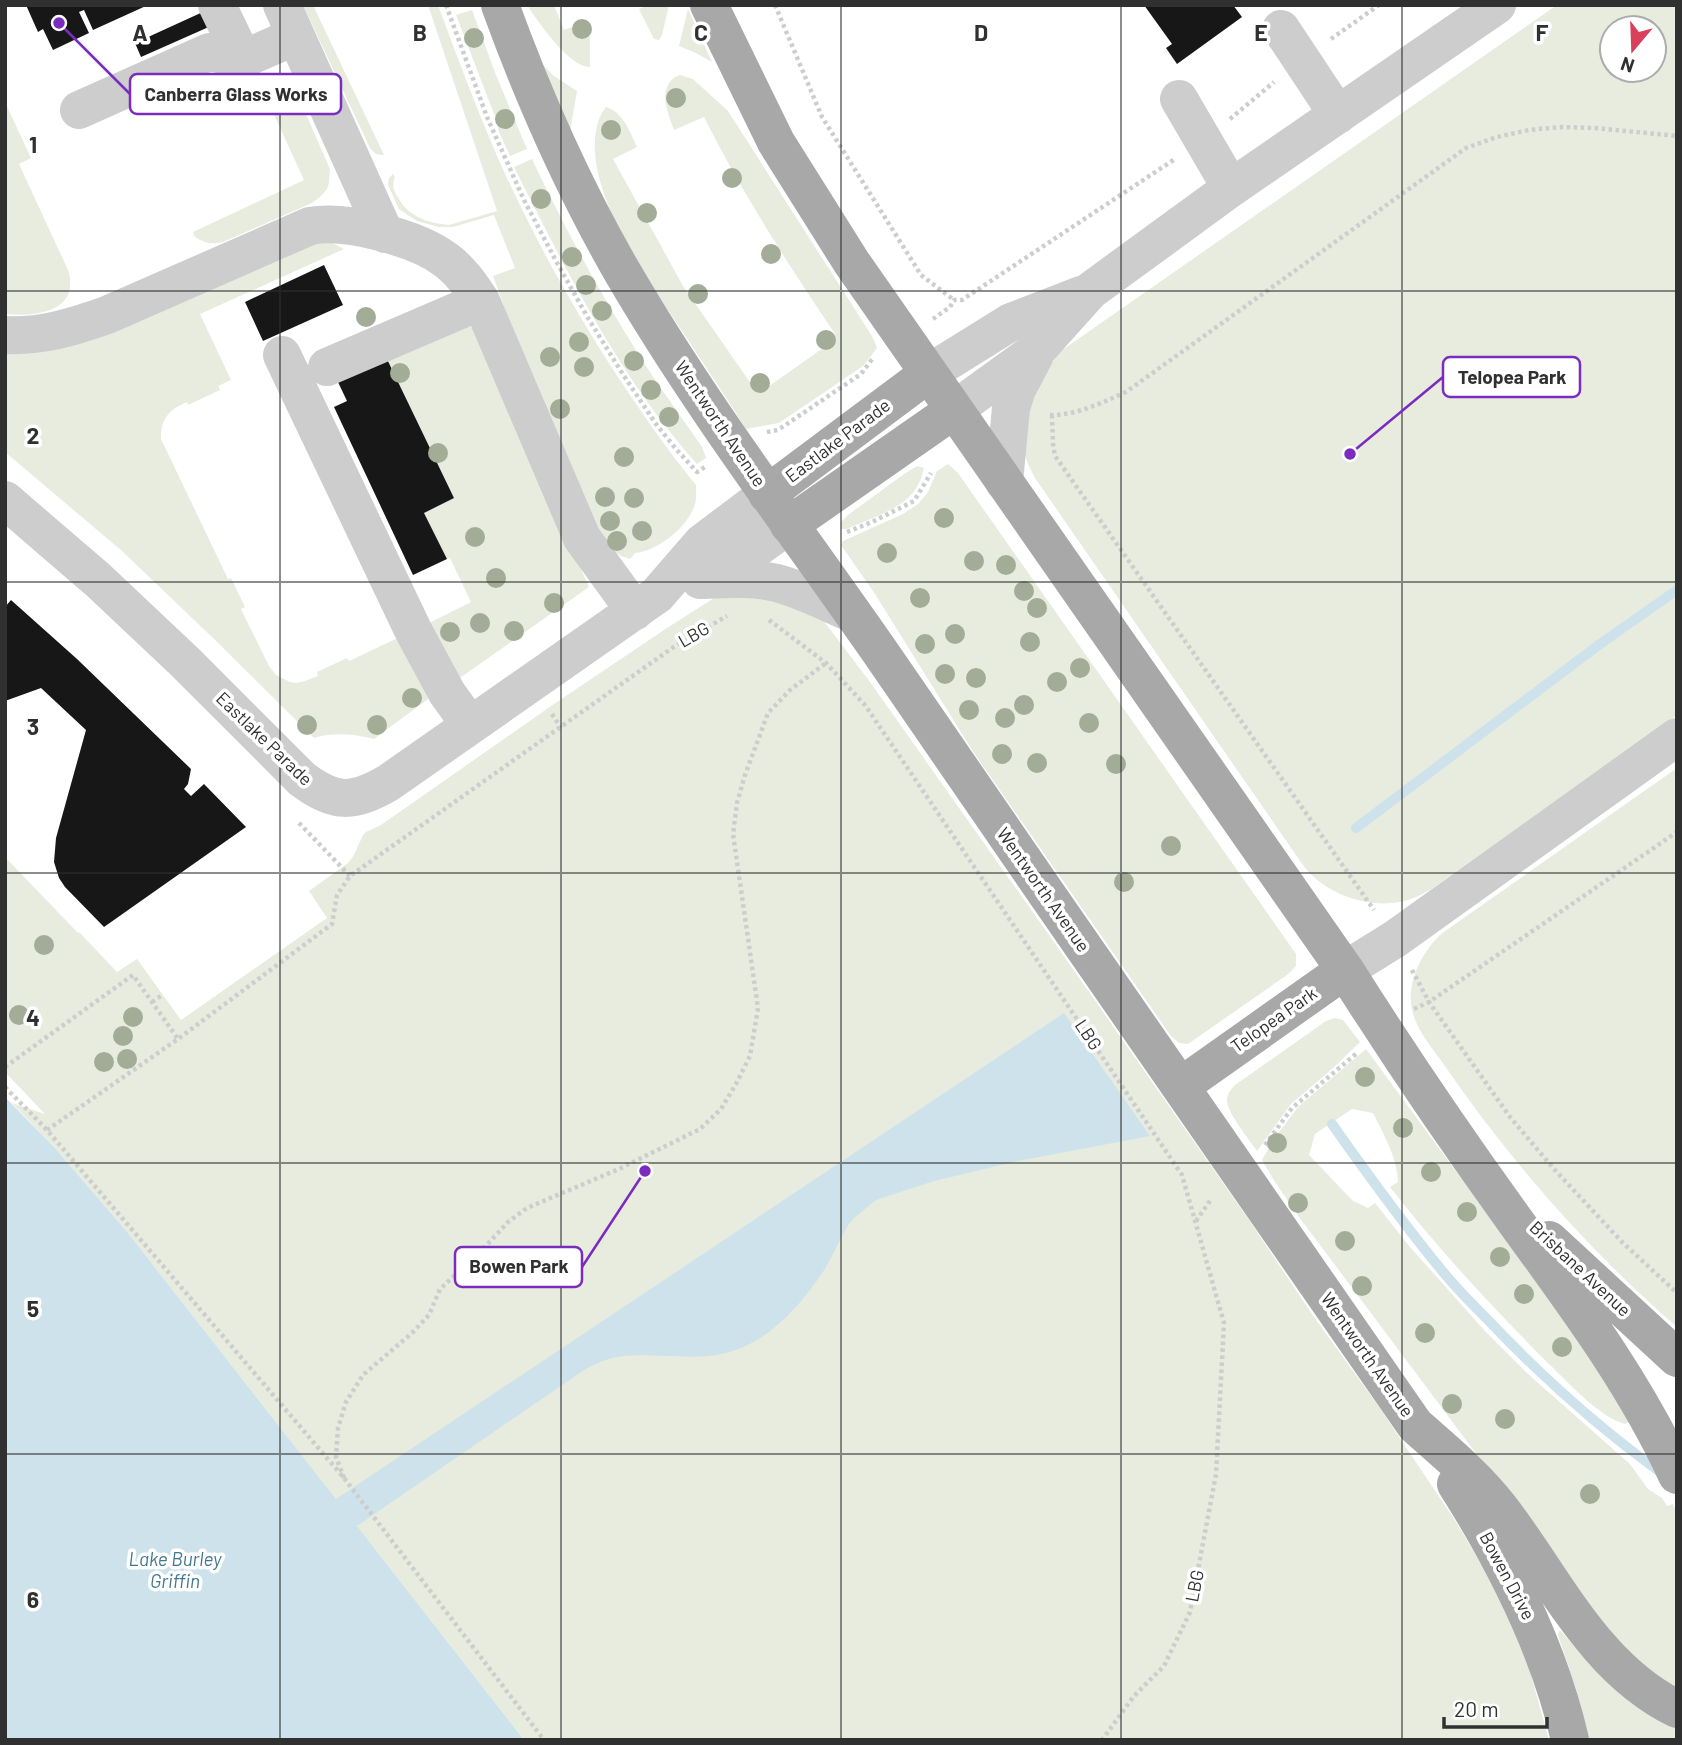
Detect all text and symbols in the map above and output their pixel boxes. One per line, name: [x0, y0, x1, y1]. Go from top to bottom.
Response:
north arrow: [1598, 14, 1668, 84]
text: A: [132, 18, 148, 46]
text: B: [413, 18, 427, 46]
text: C: [694, 18, 708, 46]
text: D: [974, 18, 988, 46]
text: E: [1254, 18, 1268, 46]
text: F: [1536, 18, 1549, 46]
text: N: [1618, 53, 1637, 78]
callout: Canberra Glass Works: [130, 74, 341, 114]
text: Canberra Glass Works: [144, 82, 328, 105]
text: 1: [29, 130, 37, 158]
street label: Wentworth Avenue: [671, 356, 771, 491]
callout: Telopea Park: [1443, 357, 1580, 397]
text: Telopea Park: [1458, 365, 1566, 388]
street label: Eastlake Parade: [781, 394, 894, 487]
text: 2: [27, 421, 39, 449]
street label: LBG: [674, 616, 713, 652]
street label: Eastlake Parade: [212, 687, 317, 790]
text: 3: [27, 712, 39, 740]
street label: Wentworth Avenue: [993, 823, 1095, 956]
street label: Telopea Park: [1226, 981, 1321, 1057]
text: 4: [26, 1003, 40, 1031]
street label: LBG: [1071, 1015, 1107, 1054]
street label: Brisbane Avenue: [1526, 1216, 1636, 1321]
callout: Bowen Park: [455, 1247, 582, 1287]
text: Bowen Park: [469, 1254, 569, 1277]
street label: Wentworth Avenue: [1317, 1288, 1419, 1421]
text: 5: [27, 1294, 39, 1322]
street label: Bowen Drive: [1476, 1528, 1540, 1623]
water label: Lake Burley Griffin: [128, 1547, 222, 1592]
street label: LBG: [1180, 1568, 1208, 1604]
text: 6: [27, 1585, 39, 1613]
scale bar: [1444, 1686, 1547, 1730]
text: 20 m: [1454, 1696, 1499, 1721]

